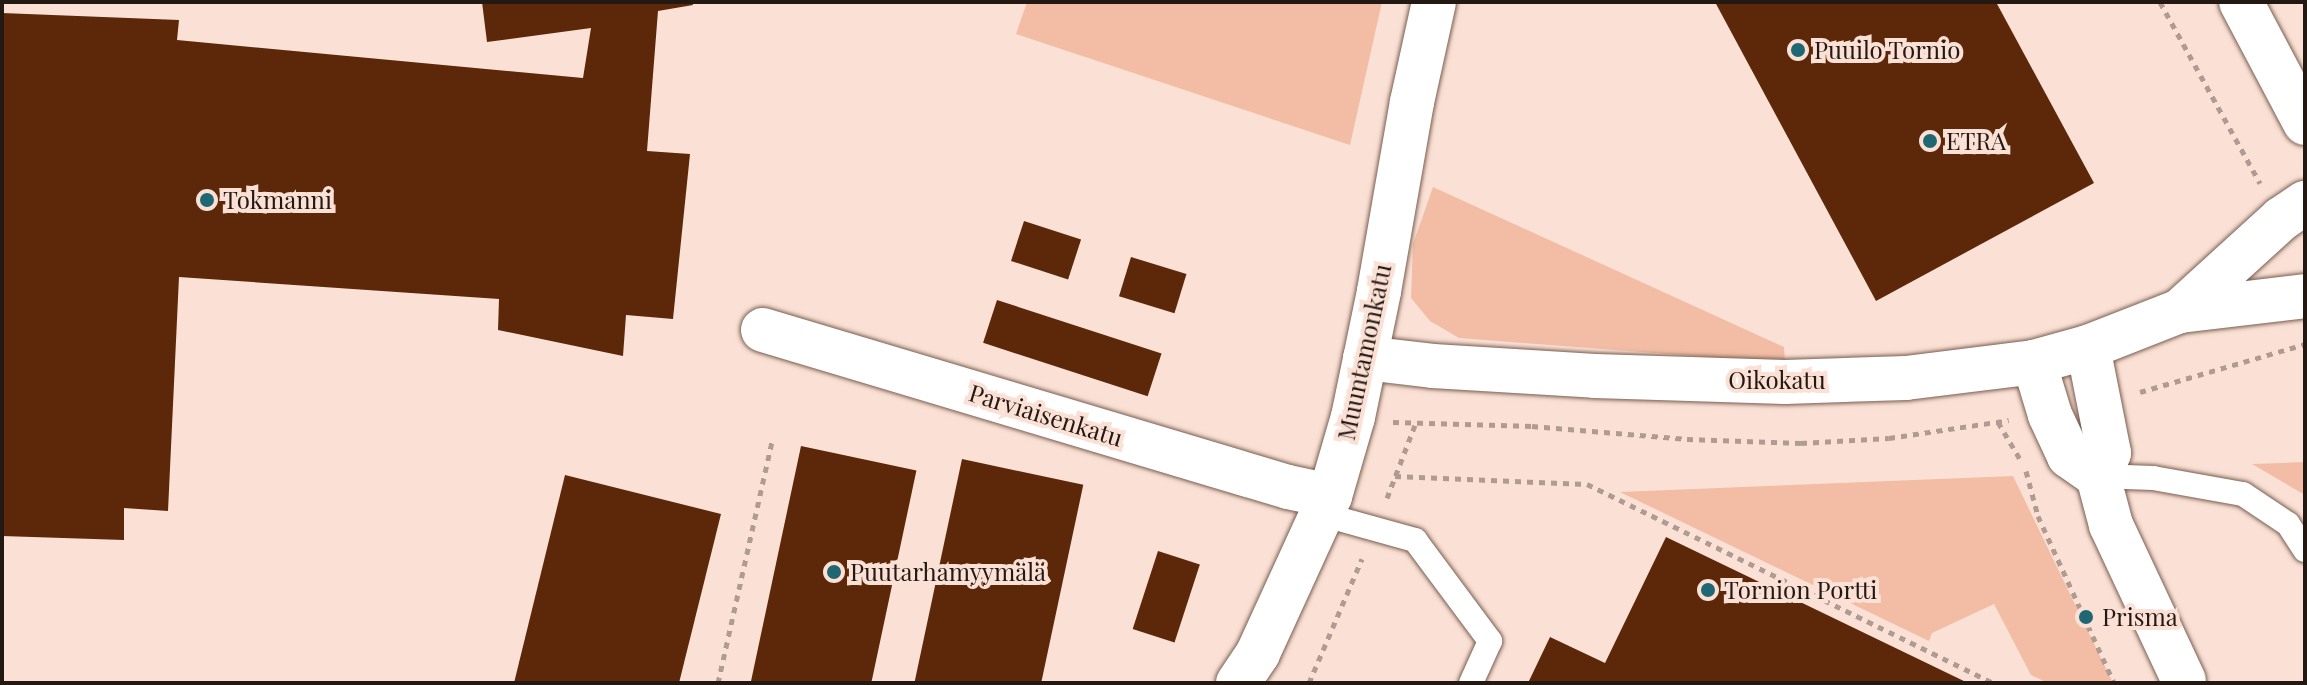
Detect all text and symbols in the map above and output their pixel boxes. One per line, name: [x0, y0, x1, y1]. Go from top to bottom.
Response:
place label: Puuilo Tornio: [1814, 36, 1961, 64]
marker: Puuilo Tornio: [1789, 41, 1807, 59]
place label: ETRA: [1946, 127, 2006, 155]
marker: ETRA: [1921, 132, 1939, 150]
place label: Tokmanni: [223, 186, 332, 214]
marker: Tokmanni: [198, 191, 216, 209]
street label: Muuntamonkatu: [1331, 261, 1397, 443]
street label: Oikokatu: [1728, 366, 1826, 394]
street label: Parviaisenkatu: [966, 378, 1126, 452]
place label: Puutarhamyymälä: [850, 558, 1046, 586]
marker: Puutarhamyymälä: [825, 563, 843, 581]
place label: Tornion Portti: [1724, 576, 1877, 604]
marker: Tornion Portti: [1699, 581, 1717, 599]
place label: Prisma: [2102, 603, 2178, 631]
marker: Prisma: [2077, 608, 2095, 626]

